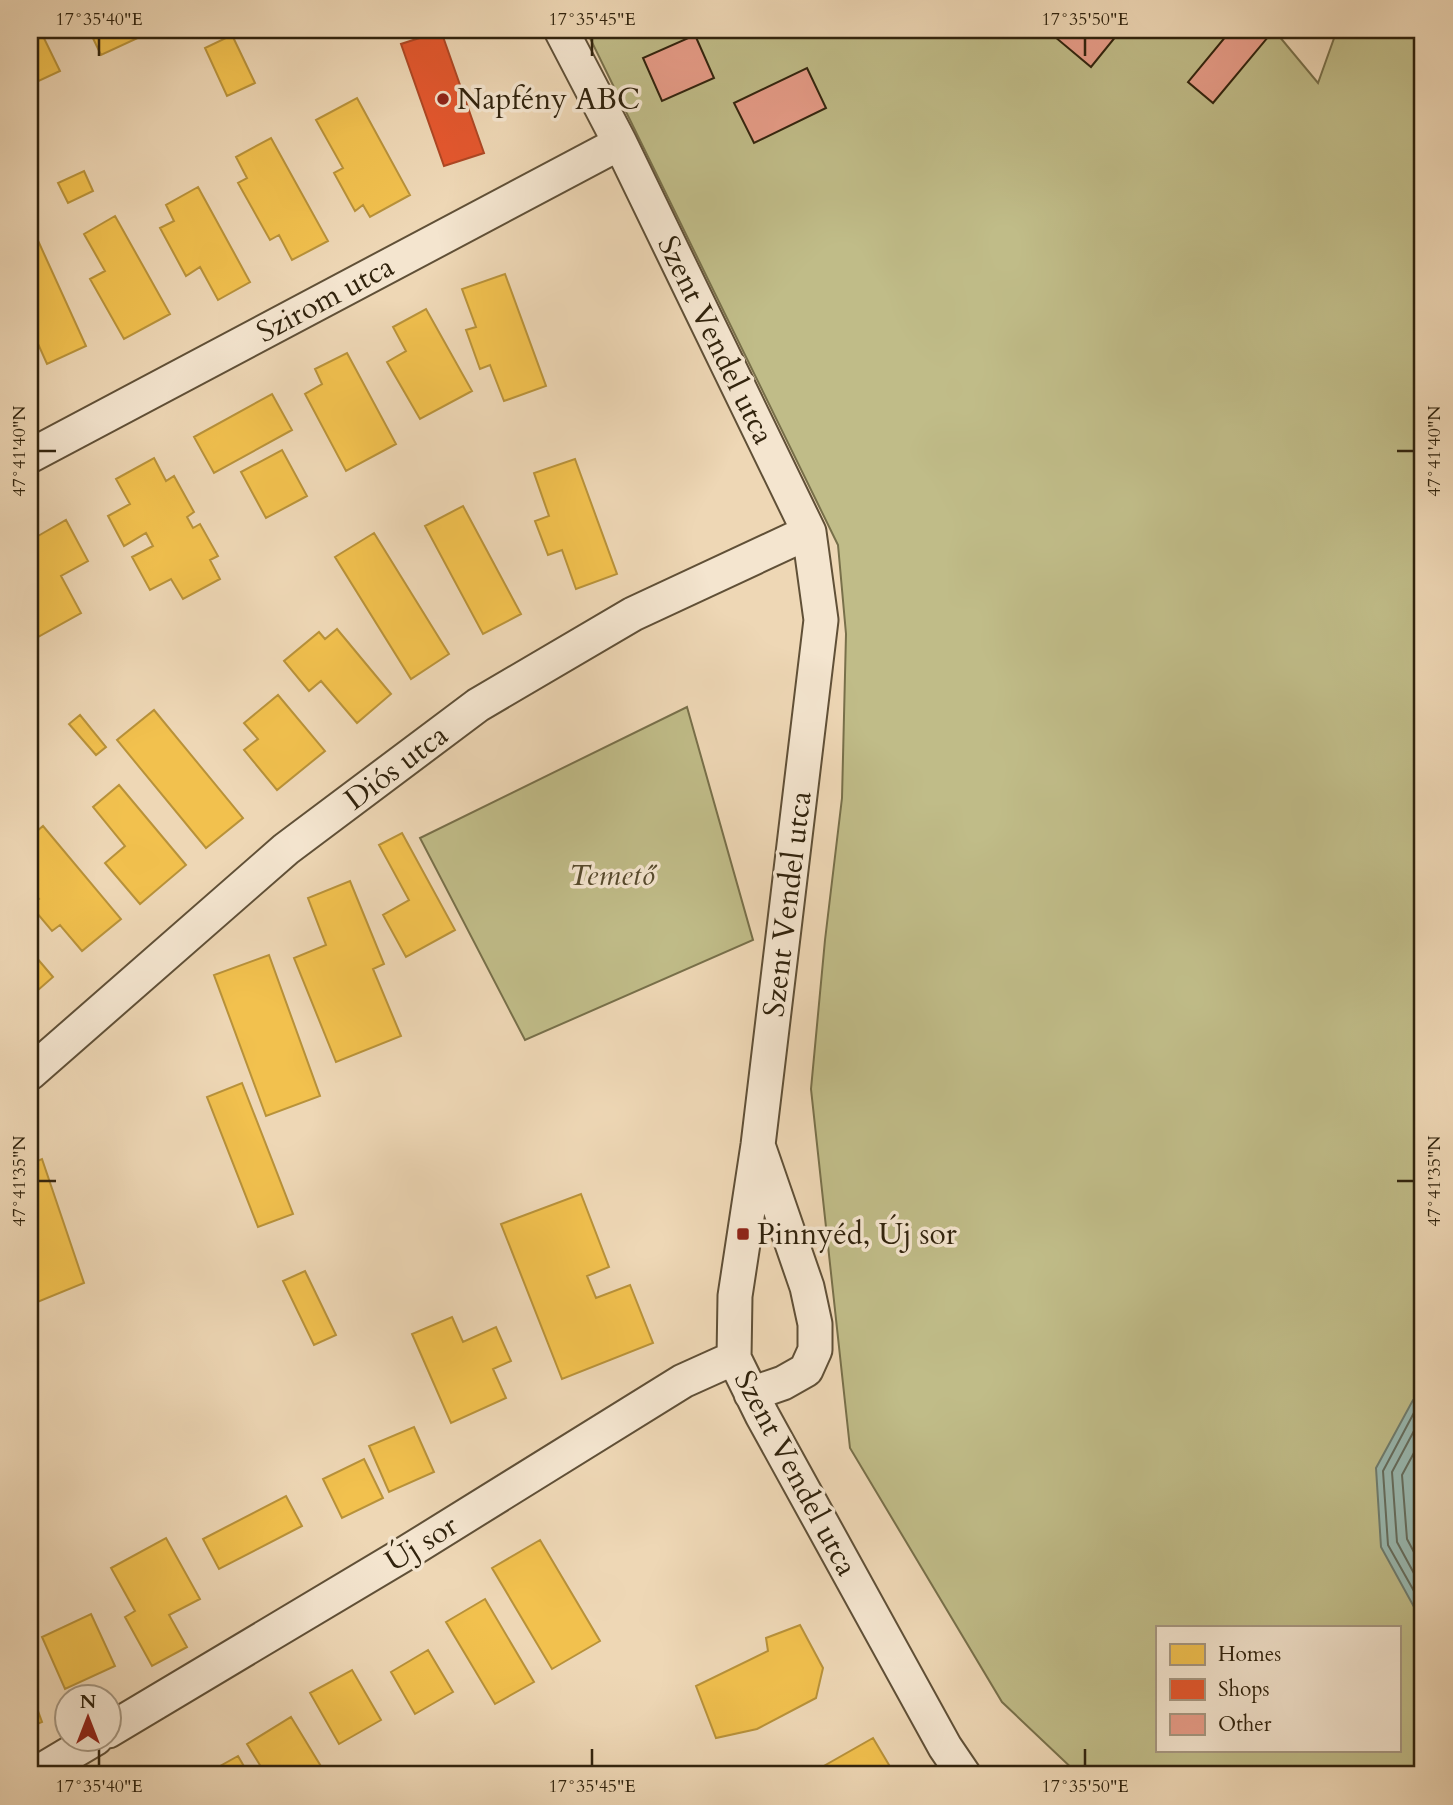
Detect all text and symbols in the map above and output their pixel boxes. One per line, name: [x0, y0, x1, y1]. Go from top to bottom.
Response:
text: 17°35'40"E: [55, 7, 143, 32]
text: 17°35'45"E: [548, 7, 636, 32]
text: 17°35'50"E: [1041, 7, 1129, 32]
place label: Napfény ABC: [457, 79, 640, 120]
marker: Napfény ABC: [435, 91, 451, 107]
street label: Szent Vendel utca: [647, 229, 784, 451]
street label: Szirom utca: [249, 246, 401, 353]
text: 47°41'40"N: [7, 405, 32, 497]
text: 47°41'40"N: [1422, 405, 1447, 497]
street label: Diós utca: [336, 715, 456, 820]
street label: Szent Vendel utca: [753, 789, 822, 1019]
park label: Temető: [569, 855, 658, 896]
text: 47°41'35"N: [7, 1135, 32, 1227]
text: 47°41'35"N: [1422, 1135, 1447, 1227]
place label: Pinnyéd, Új sor: [757, 1214, 957, 1255]
marker: Pinnyéd, Új sor: [735, 1226, 751, 1242]
street label: Szent Vendel utca: [724, 1363, 867, 1583]
street label: Új sor: [377, 1505, 465, 1582]
legend: [1156, 1626, 1400, 1752]
text: Homes: [1218, 1640, 1281, 1669]
text: Shops: [1218, 1675, 1270, 1704]
north arrow: [52, 1682, 122, 1752]
text: N: [80, 1689, 97, 1715]
text: Other: [1218, 1710, 1272, 1739]
text: 17°35'40"E: [55, 1774, 143, 1799]
text: 17°35'45"E: [548, 1774, 636, 1799]
text: 17°35'50"E: [1041, 1774, 1129, 1799]

